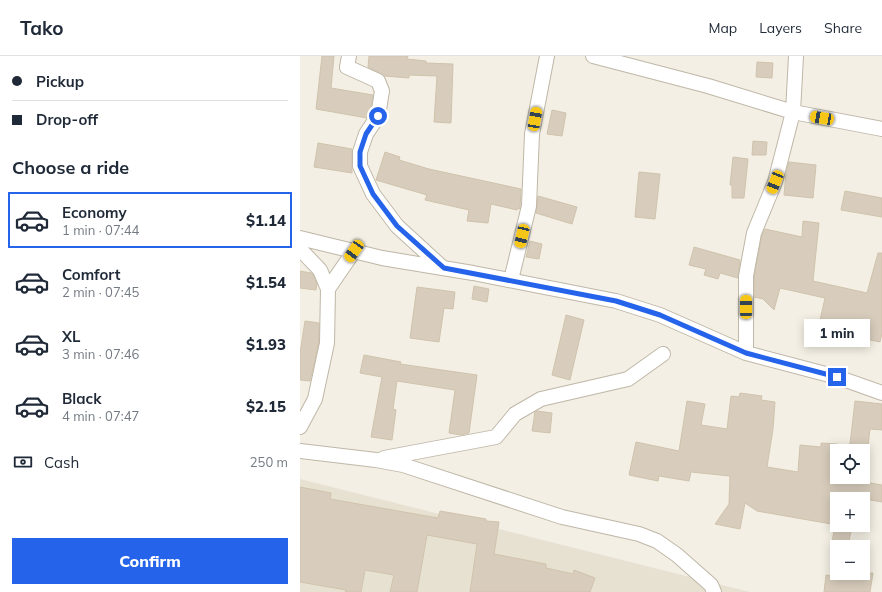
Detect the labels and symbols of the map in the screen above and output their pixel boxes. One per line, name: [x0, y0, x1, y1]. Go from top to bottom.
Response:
car: [527, 106, 543, 132]
route start: [369, 107, 387, 125]
car: [809, 110, 835, 126]
car: [765, 169, 785, 195]
car: [513, 223, 531, 249]
car: [342, 238, 366, 264]
car: [740, 295, 752, 319]
callout: 1 min: [804, 319, 870, 347]
route end: [828, 368, 846, 386]

